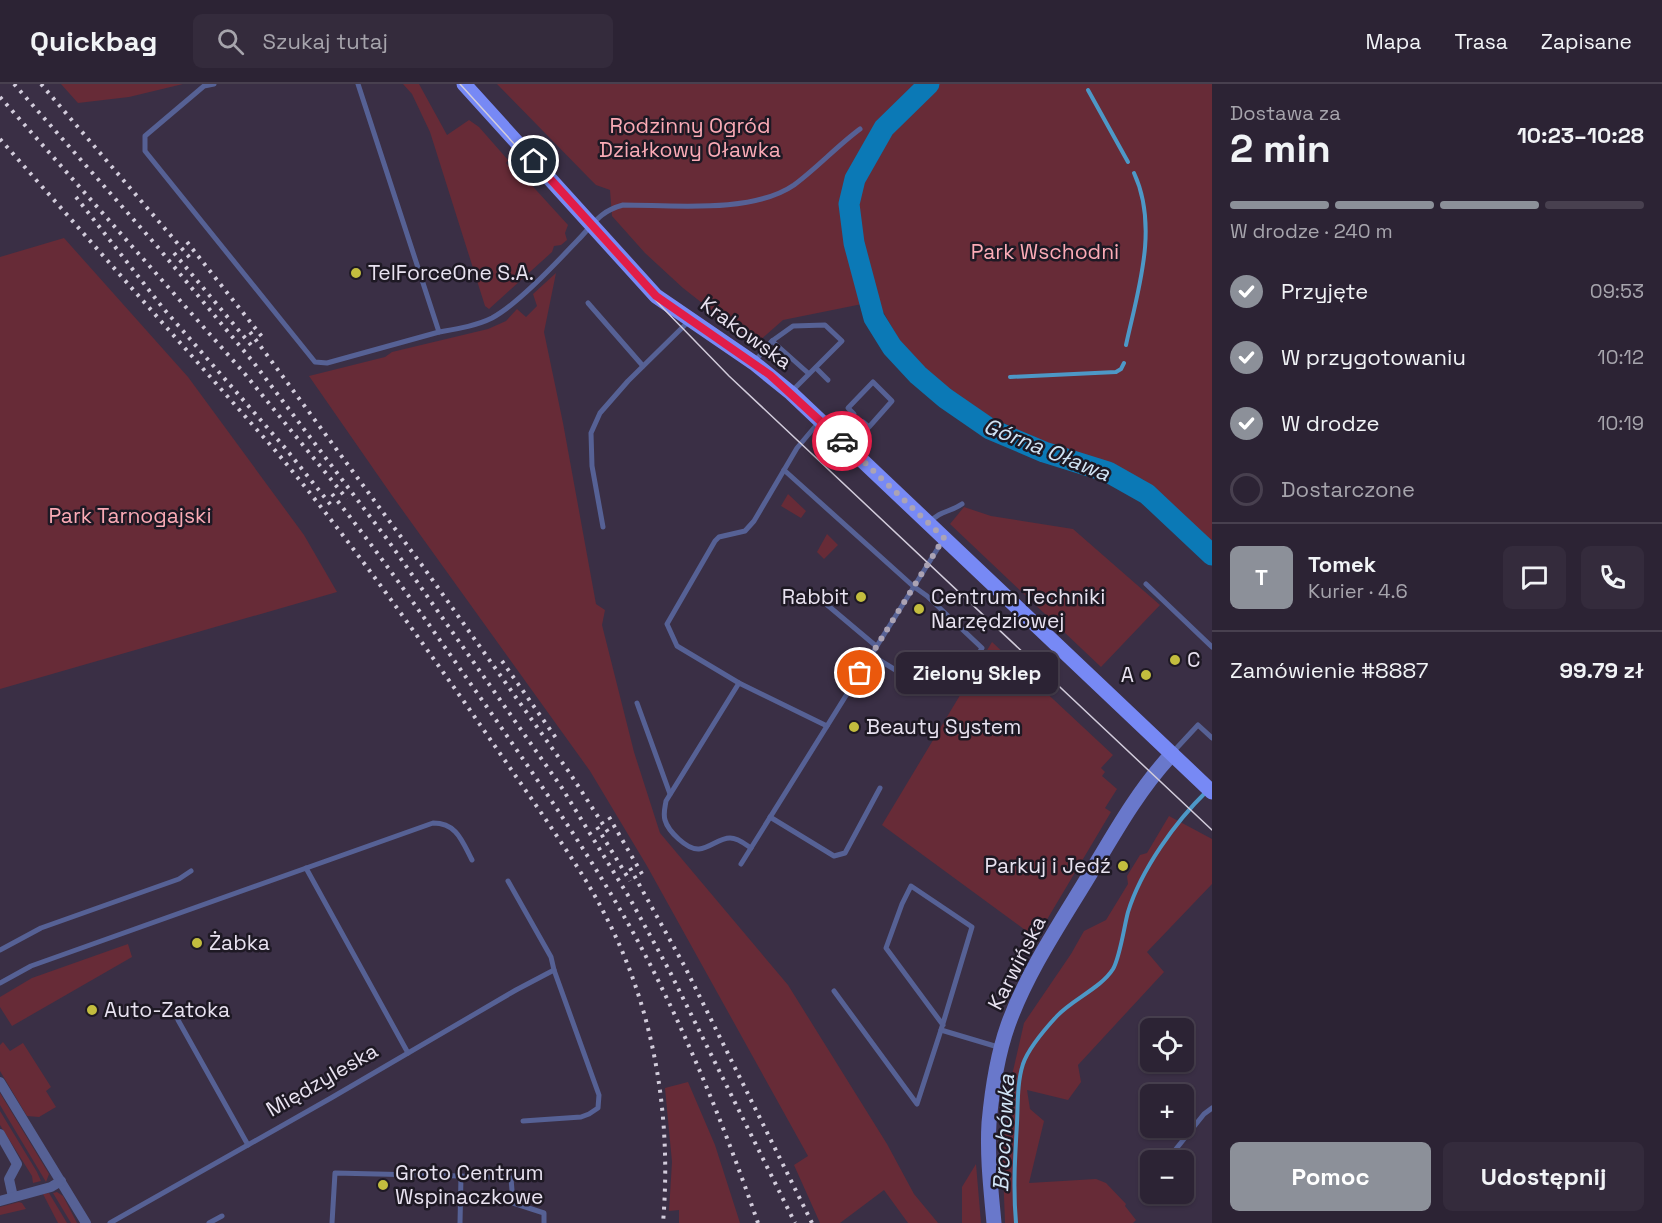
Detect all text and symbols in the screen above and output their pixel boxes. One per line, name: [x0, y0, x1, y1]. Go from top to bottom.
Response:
search box: [193, 14, 613, 68]
text: Quickbag: [30, 23, 157, 59]
icon: search: [214, 25, 247, 58]
text: Szukaj tutaj: [262, 27, 388, 55]
text: Mapa: [1366, 28, 1421, 55]
text: Trasa: [1454, 28, 1508, 55]
text: Zapisane: [1541, 28, 1632, 55]
text: Dostawa za: [1230, 100, 1341, 126]
park label: Rodzinny Ogród Działkowy Oławka: [599, 112, 781, 163]
text: 10:23–10:28: [1517, 121, 1644, 149]
text: 2 min: [1230, 124, 1331, 173]
pin: [508, 135, 559, 186]
icon: home: [517, 144, 550, 177]
text: W drodze · 240 m: [1230, 218, 1393, 244]
park label: Park Wschodni: [971, 238, 1119, 265]
place label: TelForceOne S.A.: [368, 259, 534, 286]
marker: TelForceOne S.A.: [349, 266, 363, 280]
icon: check: [1230, 275, 1263, 308]
text: Przyjęte: [1281, 277, 1368, 305]
text: 09:53: [1590, 278, 1644, 304]
street label: Krakowska: [695, 290, 797, 375]
icon: check: [1230, 341, 1263, 374]
text: W przygotowaniu: [1281, 343, 1466, 371]
text: 10:12: [1597, 344, 1644, 370]
icon: check: [1230, 407, 1263, 440]
text: W drodze: [1281, 409, 1380, 437]
text: 10:19: [1597, 410, 1644, 436]
courier: [812, 411, 872, 471]
water label: Górna Oława: [980, 411, 1114, 487]
icon: car: [826, 425, 859, 458]
text: Dostarczone: [1281, 475, 1415, 503]
park label: Park Tarnogajski: [48, 502, 212, 529]
button: chat: [1503, 546, 1566, 609]
button: phone: [1581, 546, 1644, 609]
text: Tomek: [1308, 550, 1376, 578]
text: T: [1255, 563, 1268, 591]
text: Kurier · 4.6: [1308, 578, 1408, 604]
place label: Rabbit: [782, 583, 849, 610]
place label: Centrum Techniki Narzędziowej: [931, 583, 1105, 634]
marker: Rabbit: [854, 590, 868, 604]
marker: Centrum Techniki Narzędziowej: [912, 602, 926, 616]
place label: C: [1187, 646, 1200, 673]
pin: [834, 647, 885, 698]
callout: Zielony Sklep: [896, 652, 1058, 694]
marker: C: [1168, 653, 1182, 667]
icon: bag: [843, 656, 876, 689]
text: Zamówienie #8887: [1230, 656, 1428, 684]
text: 99.79 zł: [1559, 656, 1644, 684]
text: Zielony Sklep: [913, 660, 1041, 686]
place label: A: [1121, 661, 1134, 688]
marker: A: [1139, 668, 1153, 682]
place label: Beauty System: [866, 713, 1021, 740]
marker: Beauty System: [847, 720, 861, 734]
place label: Parkuj i Jedź: [985, 852, 1111, 879]
marker: Parkuj i Jedź: [1116, 859, 1130, 873]
street label: Karwińska: [981, 911, 1052, 1014]
place label: Żabka: [209, 929, 270, 956]
marker: Żabka: [190, 936, 204, 950]
place label: Auto-Zatoka: [104, 996, 230, 1023]
marker: Auto-Zatoka: [85, 1003, 99, 1017]
map controls: [1140, 1018, 1194, 1204]
button: locate: [1140, 1018, 1194, 1072]
street label: Międzyleska: [261, 1037, 383, 1122]
water label: Brochówka: [986, 1073, 1020, 1193]
button: +: [1140, 1084, 1194, 1138]
button: Pomoc: [1230, 1142, 1431, 1211]
button: Udostępnij: [1443, 1142, 1644, 1211]
button: −: [1140, 1150, 1194, 1204]
place label: Groto Centrum Wspinaczkowe: [395, 1159, 544, 1210]
marker: Groto Centrum Wspinaczkowe: [376, 1178, 390, 1192]

